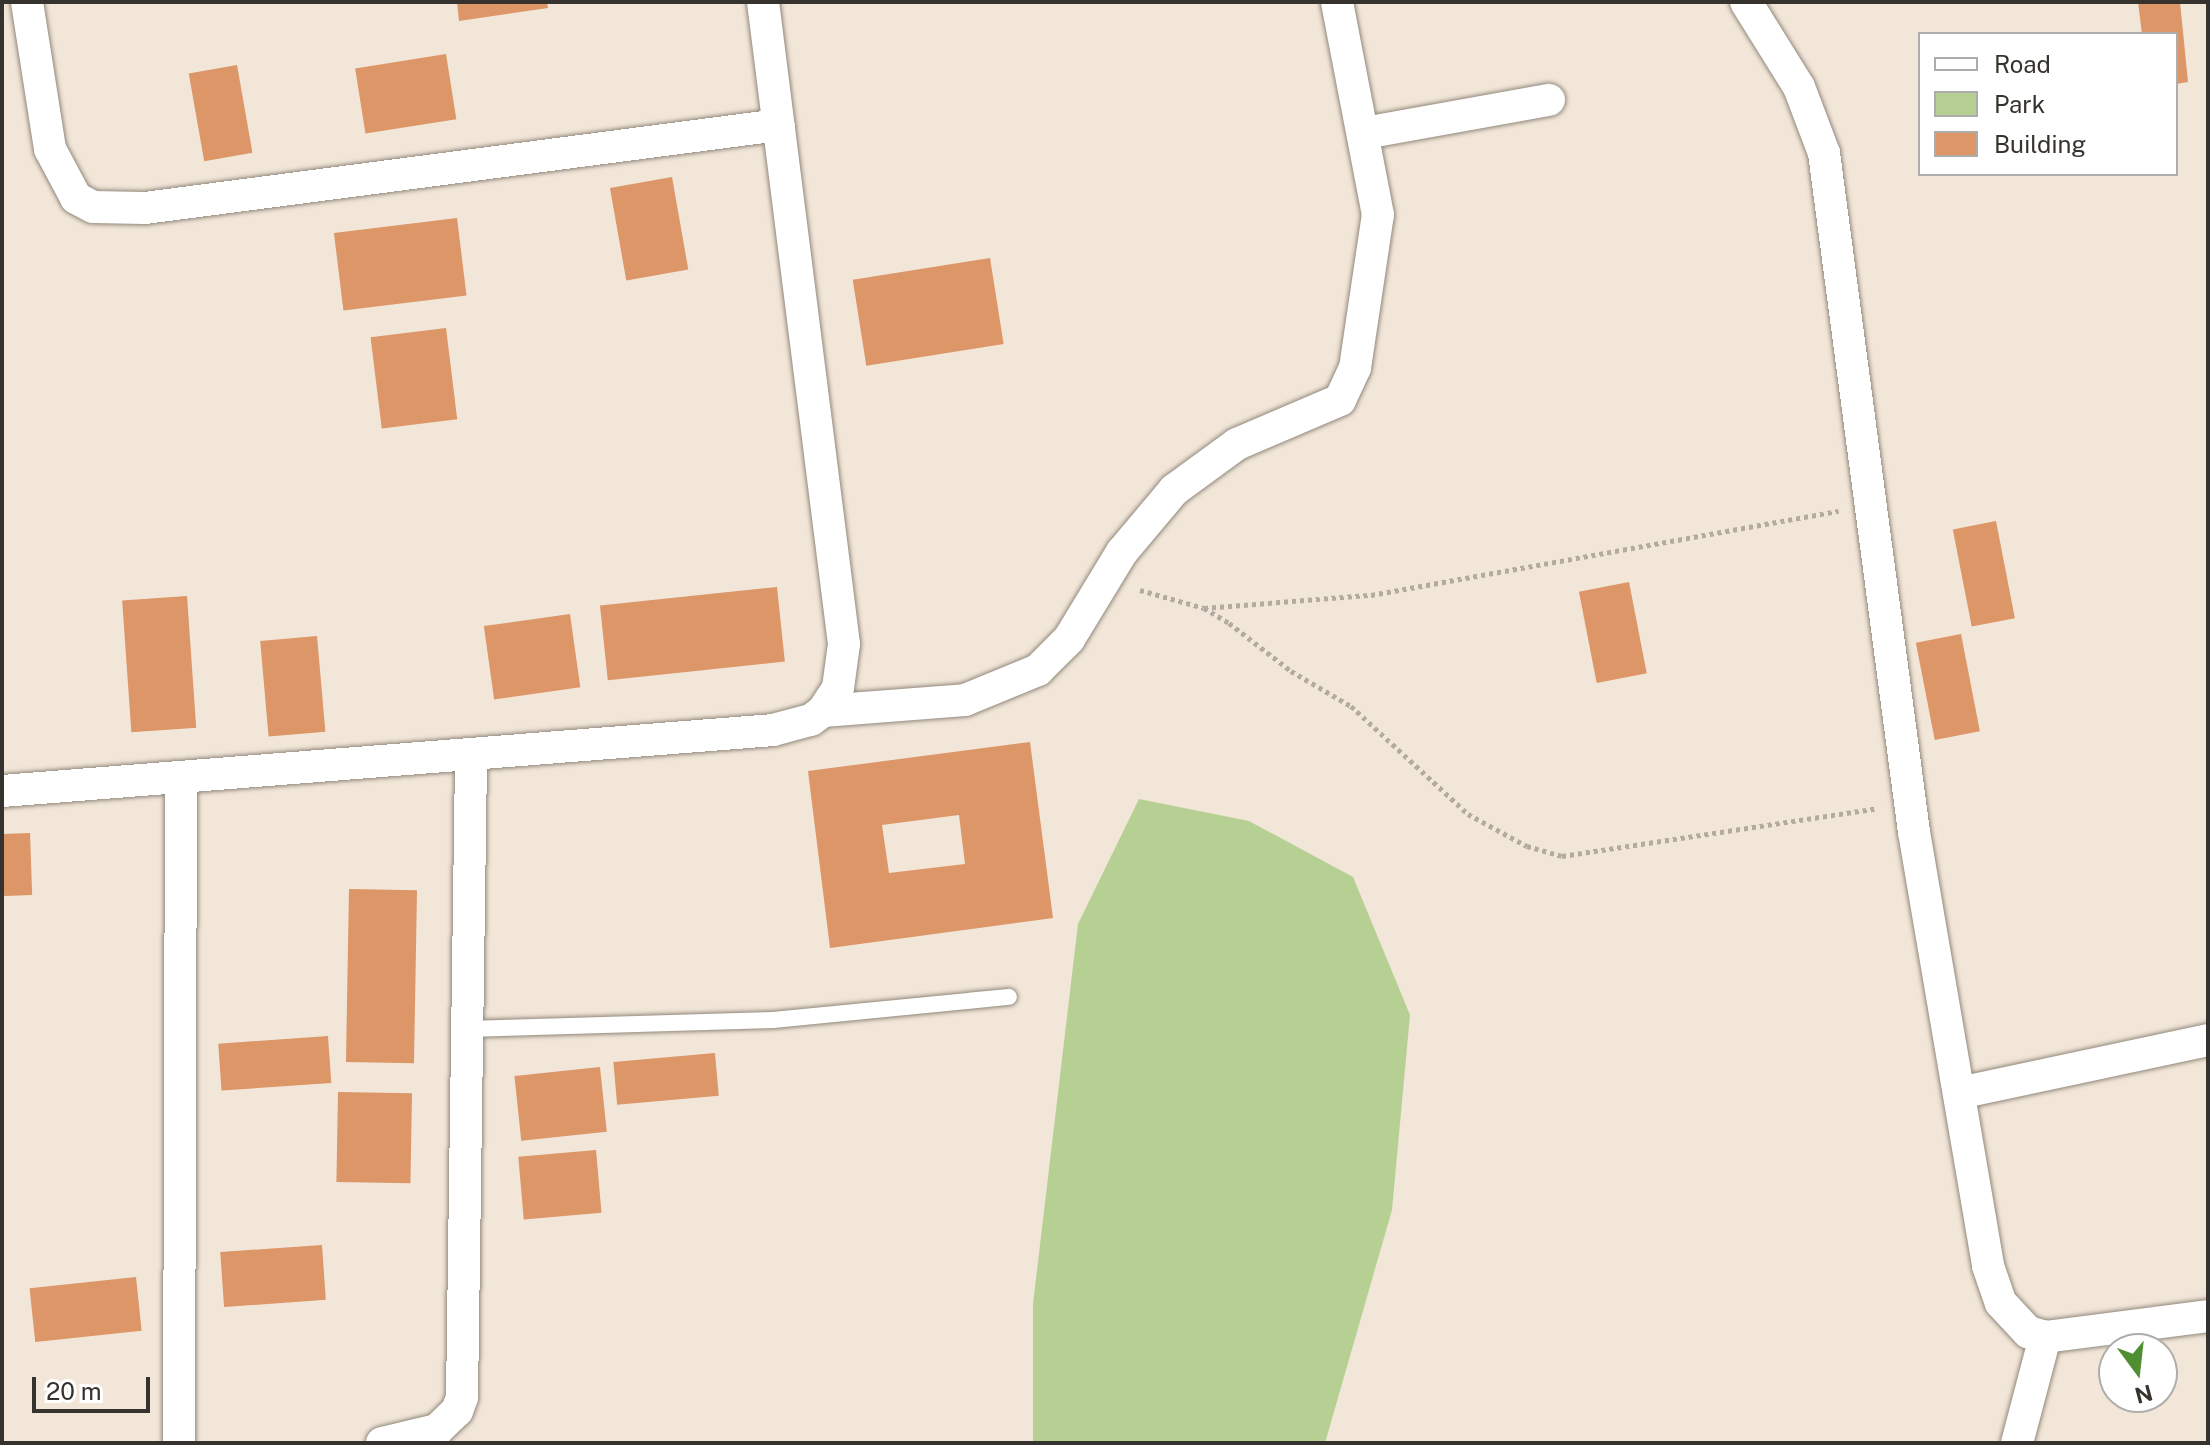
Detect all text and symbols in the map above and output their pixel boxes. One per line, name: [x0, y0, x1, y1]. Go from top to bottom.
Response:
legend: [1918, 32, 2178, 176]
text: Road: [1994, 50, 2051, 78]
text: Park: [1994, 90, 2045, 118]
text: Building: [1994, 130, 2086, 158]
north arrow: [2098, 1333, 2178, 1413]
scale bar: [36, 1361, 154, 1411]
text: 20 m: [46, 1377, 102, 1405]
text: N: [2132, 1379, 2155, 1409]

